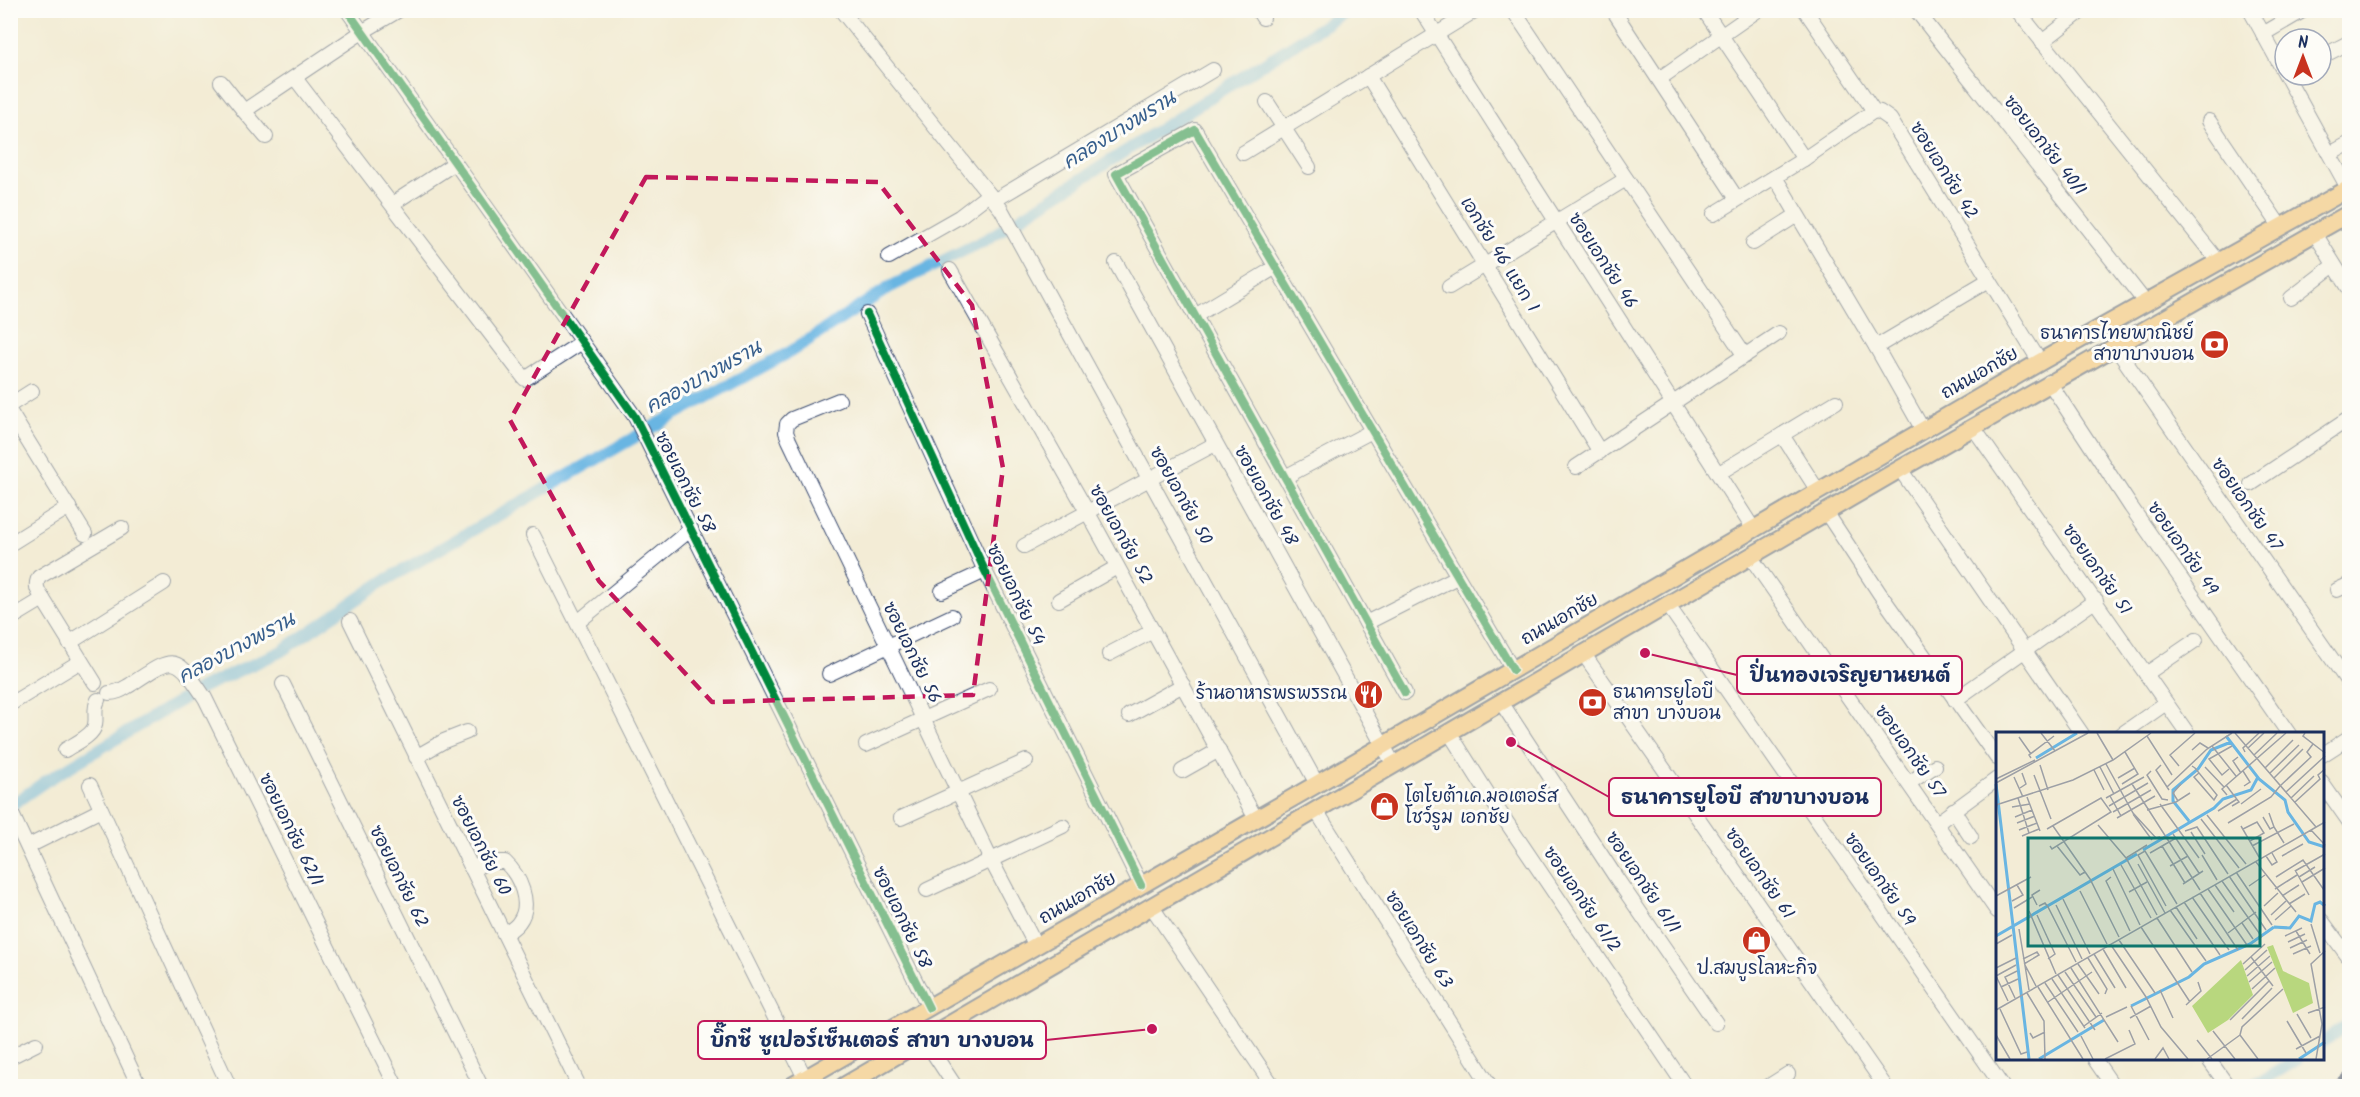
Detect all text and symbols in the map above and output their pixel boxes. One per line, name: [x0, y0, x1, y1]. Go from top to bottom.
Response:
north arrow: [2273, 27, 2333, 87]
text: N: [2298, 31, 2308, 56]
water label: คลองบางพราน: [1057, 82, 1184, 179]
street label: ซอยเอกชัย 40/1: [1995, 89, 2093, 203]
street label: ซอยเอกชัย 42: [1901, 116, 1985, 226]
street label: เอกชัย 46 แยก 1: [1452, 191, 1546, 319]
street label: ซอยเอกชัย 46: [1560, 207, 1644, 315]
place label: ธนาคารไทยพาณิชย์ สาขาบางบอน: [2040, 320, 2194, 370]
bank icon: ธนาคารไทยพาณิชย์ สาขาบางบอน: [2199, 328, 2231, 360]
water label: คลองบางพราน: [640, 332, 769, 423]
street label: ถนนเอกชัย: [1936, 340, 2024, 408]
street label: ซอยเอกชัย 58: [646, 427, 722, 539]
street label: ซอยเอกชัย 48: [1225, 440, 1305, 552]
street label: ซอยเอกชัย 50: [1141, 441, 1219, 551]
street label: ซอยเอกชัย 47: [2203, 452, 2289, 558]
street label: ซอยเอกชัย 52: [1080, 480, 1160, 590]
street label: ซอยเอกชัย 49: [2139, 496, 2225, 602]
street label: ซอยเอกชัย 51: [2054, 518, 2138, 622]
street label: ซอยเอกชัย 54: [978, 539, 1052, 651]
street label: ถนนเอกชัย: [1516, 586, 1604, 654]
street label: ซอยเอกชัย 56: [874, 597, 948, 709]
water label: คลองบางพราน: [173, 604, 303, 693]
callout: ปิ่นทองเจริญยานยนต์: [1737, 656, 1962, 694]
text: ปิ่นทองเจริญยานยนต์: [1749, 658, 1951, 693]
restaurant icon: ร้านอาหารพรพรรณ: [1352, 678, 1384, 710]
place label: ธนาคารยูโอบี สาขา บางบอน: [1613, 679, 1721, 729]
place label: ร้านอาหารพรพรรณ: [1196, 680, 1347, 709]
bank icon: ธนาคารยูโอบี สาขา บางบอน: [1576, 687, 1608, 719]
street label: ซอยเอกชัย 57: [1866, 699, 1952, 805]
inset map: [1996, 732, 2324, 1061]
street label: ซอยเอกชัย 62/1: [250, 768, 330, 892]
callout: ธนาคารยูโอบี สาขาบางบอน: [1609, 778, 1881, 816]
place label: โตโยต้าเค.มอเตอร์ส โชว์รูม เอกชัย: [1405, 783, 1560, 833]
text: ธนาคารยูโอบี สาขาบางบอน: [1621, 783, 1870, 815]
street label: ซอยเอกชัย 60: [442, 791, 518, 901]
shop icon: โตโยต้าเค.มอเตอร์ส โชว์รูม เอกชัย: [1368, 791, 1400, 823]
street label: ซอยเอกชัย 62: [361, 821, 435, 933]
street label: ซอยเอกชัย 61: [1717, 822, 1801, 926]
street label: ซอยเอกชัย 61/1: [1597, 826, 1687, 940]
street label: ซอยเอกชัย 59: [1836, 827, 1922, 933]
street label: ซอยเอกชัย 61/2: [1535, 841, 1627, 959]
street label: ซอยเอกชัย 58: [864, 862, 938, 974]
street label: ถนนเอกชัย: [1034, 865, 1122, 933]
street label: ซอยเอกชัย 63: [1376, 885, 1460, 995]
shop icon: ป.สมบูรโลหะกิจ: [1741, 924, 1773, 956]
place label: ป.สมบูรโลหะกิจ: [1697, 955, 1817, 984]
callout: บิ๊กซี ซูเปอร์เซ็นเตอร์ สาขา บางบอน: [698, 1021, 1046, 1059]
text: บิ๊กซี ซูเปอร์เซ็นเตอร์ สาขา บางบอน: [710, 1021, 1034, 1058]

